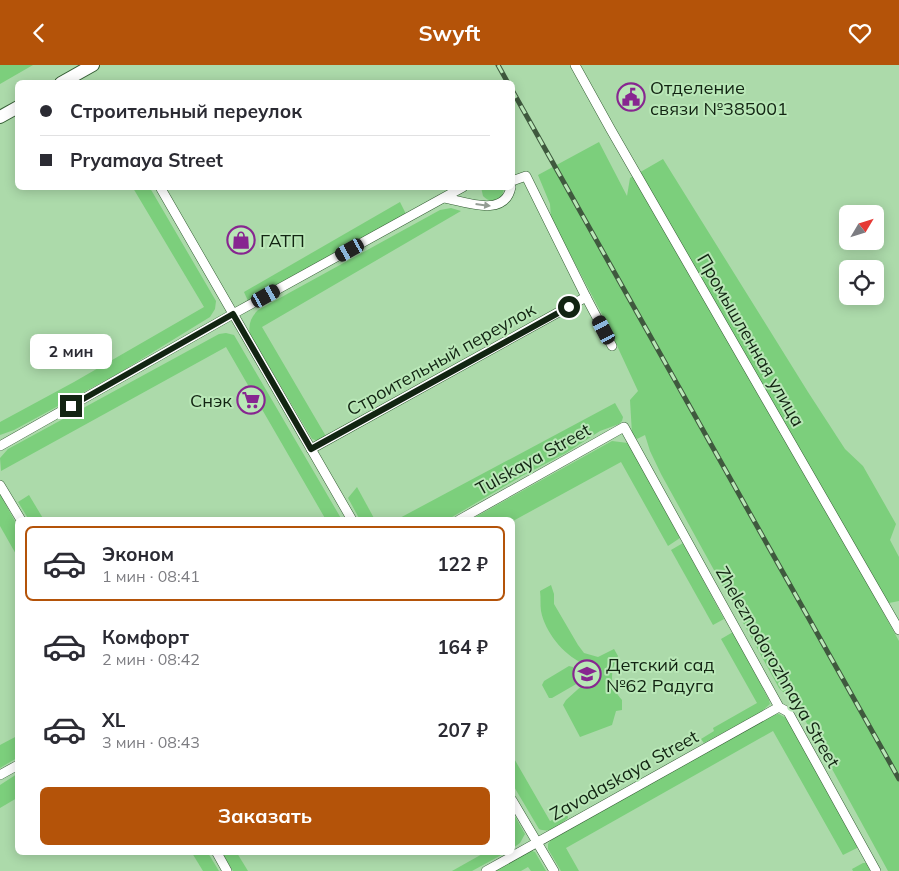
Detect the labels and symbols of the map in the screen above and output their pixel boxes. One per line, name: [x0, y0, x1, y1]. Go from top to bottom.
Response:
place label: Отделение связи №385001: [650, 76, 788, 120]
public building icon: Отделение связи №385001: [616, 82, 646, 112]
one-way arrow: [475, 201, 491, 209]
north arrow: [839, 205, 884, 250]
shop icon: ГАТП: [226, 225, 256, 255]
place label: ГАТП: [260, 229, 305, 252]
car: [333, 236, 366, 264]
street label: Промышленная улица: [692, 250, 810, 430]
car: [249, 282, 282, 310]
route start: [558, 296, 580, 318]
street label: Строительный переулок: [343, 297, 540, 421]
car: [590, 313, 617, 347]
callout: 2 мин: [30, 333, 112, 369]
supermarket icon: Снэк: [236, 385, 266, 415]
place label: Снэк: [190, 389, 232, 412]
route end: [60, 395, 82, 417]
street label: Tulskaya Street: [472, 418, 594, 500]
street label: Zheleznodorozhnaya Street: [711, 562, 845, 772]
place label: Детский сад №62 Радуга: [606, 653, 715, 697]
school or university icon: Детский сад №62 Радуга: [572, 659, 602, 689]
street label: Zavodaskaya Street: [546, 725, 702, 825]

